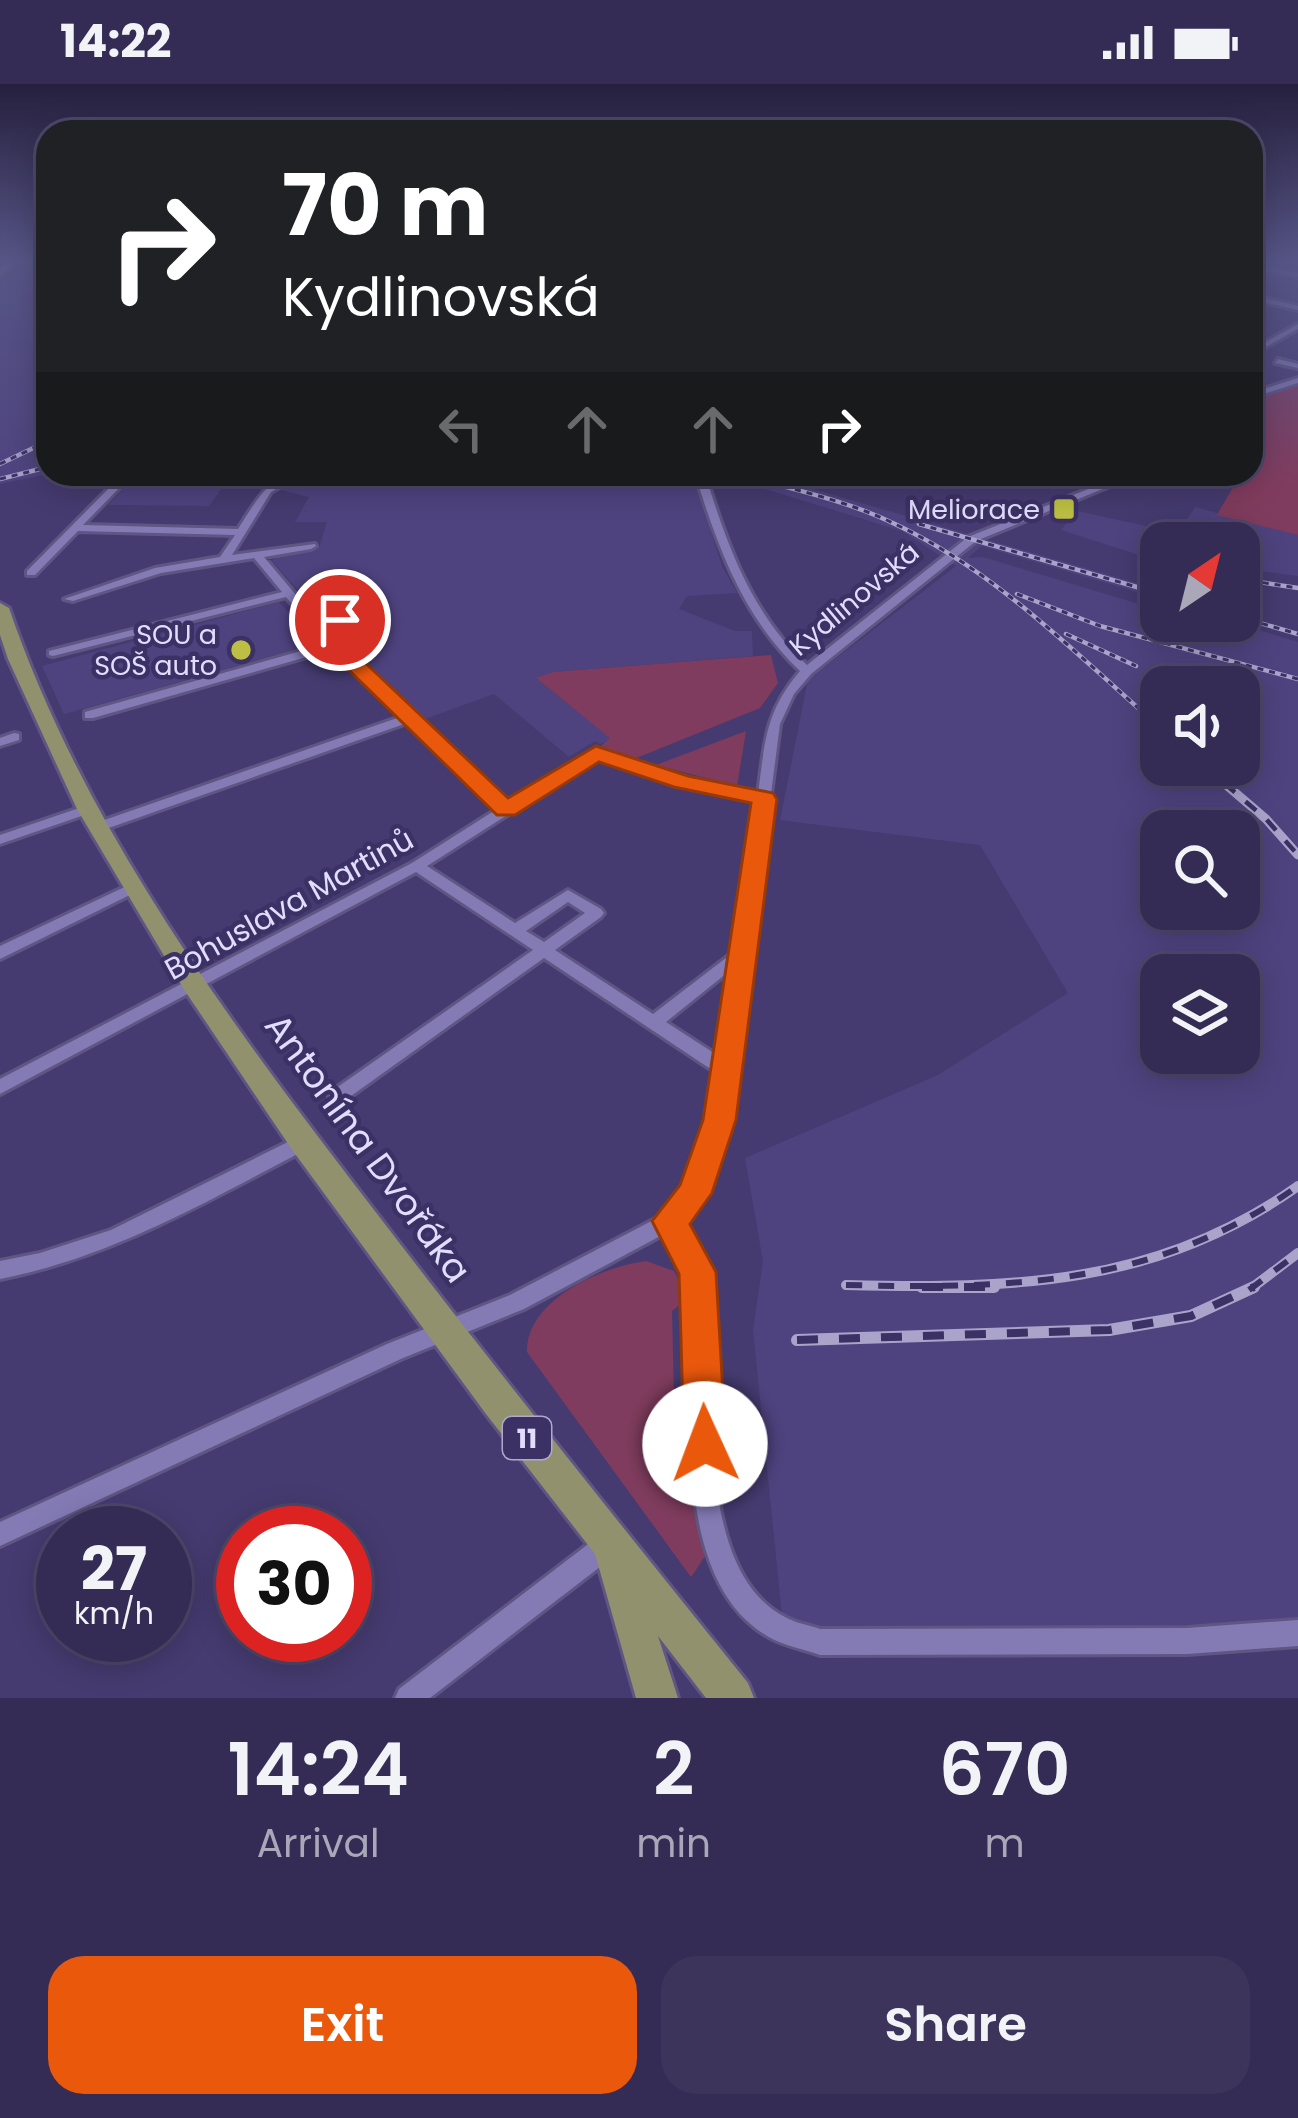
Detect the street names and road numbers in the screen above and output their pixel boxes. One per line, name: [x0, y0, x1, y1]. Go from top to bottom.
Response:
street label: Kydlinovská: [781, 534, 927, 664]
street label: Bohuslava Martinů: [157, 818, 421, 990]
street label: Antonína Dvořáka: [253, 1003, 483, 1293]
road number: 11: [503, 1417, 551, 1459]

